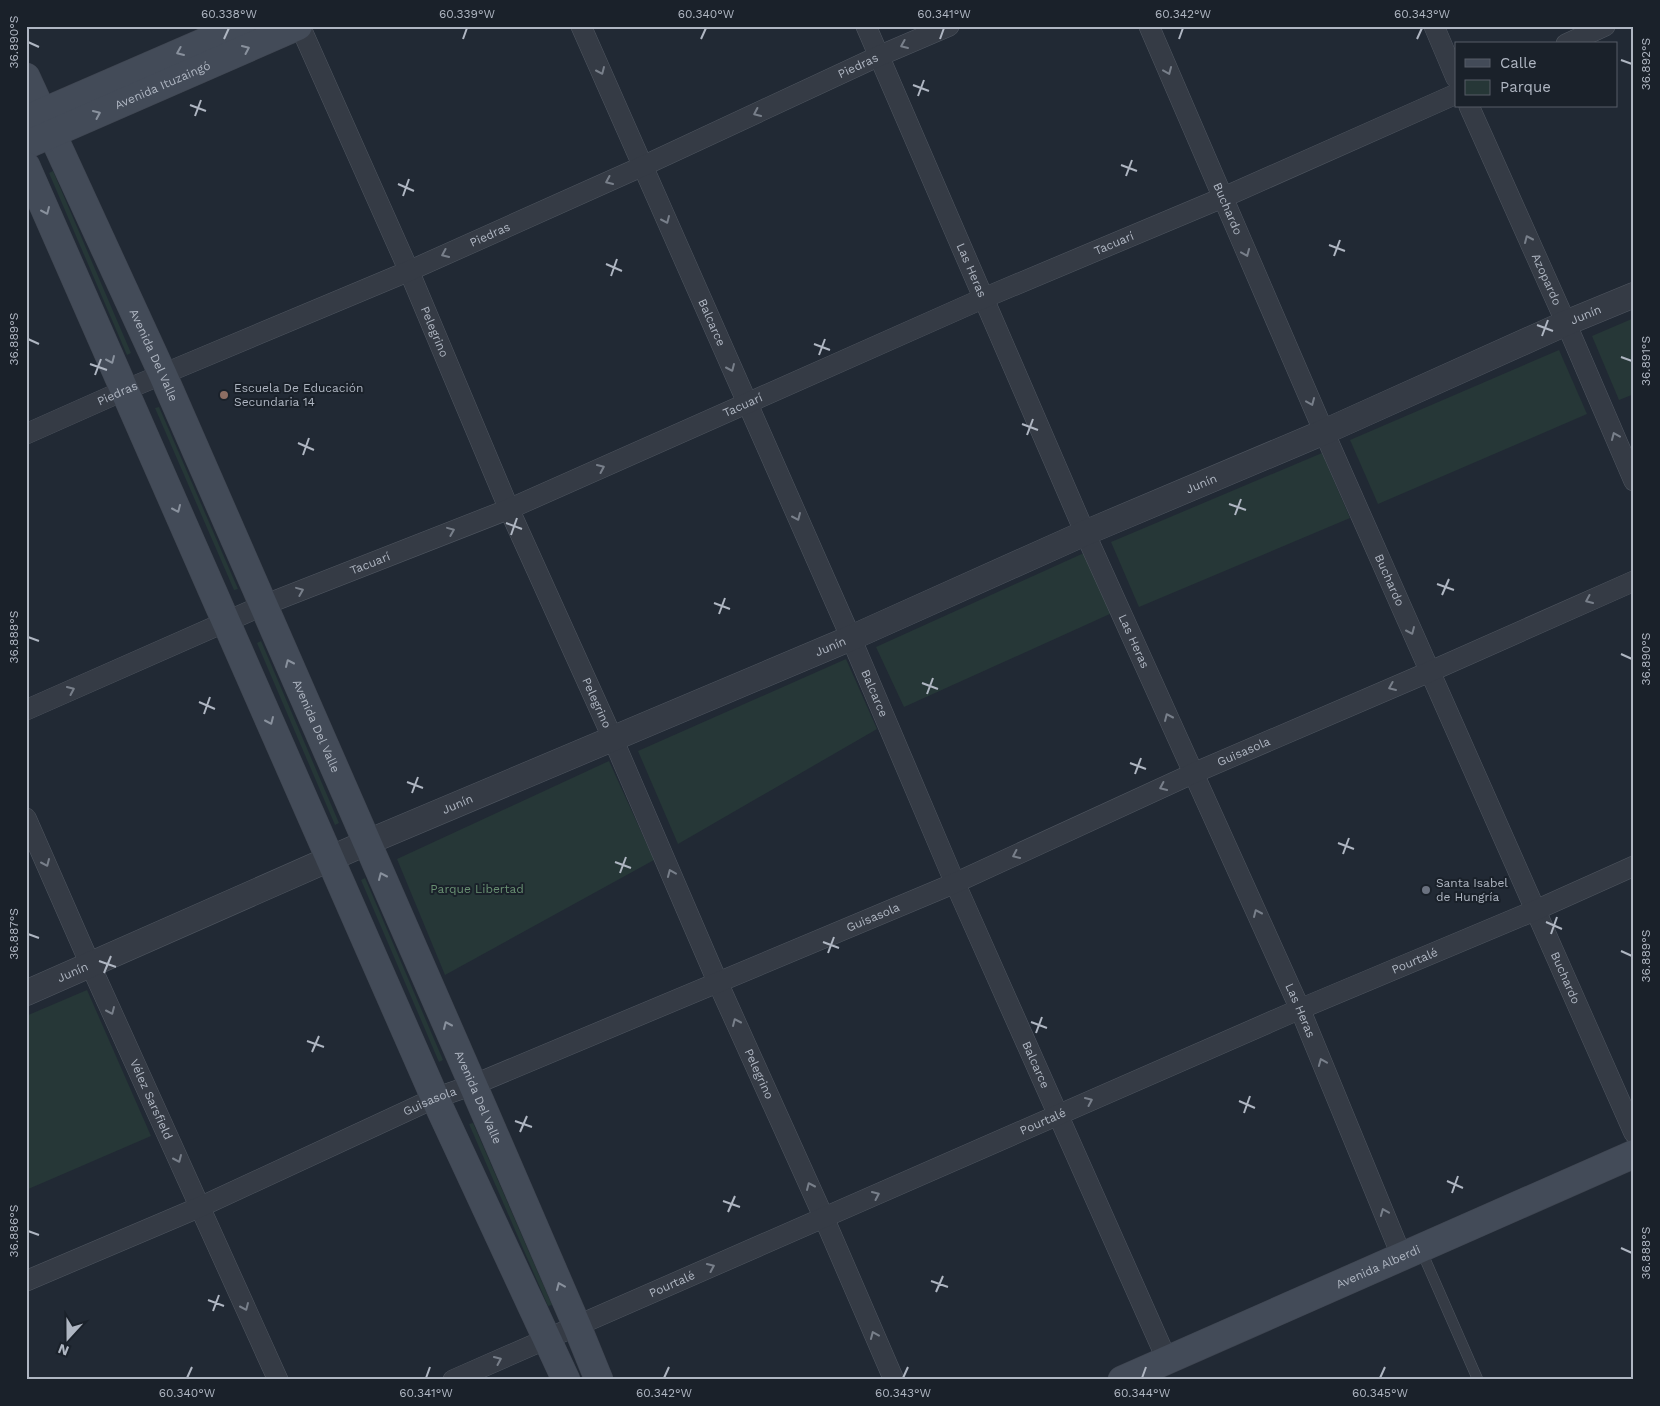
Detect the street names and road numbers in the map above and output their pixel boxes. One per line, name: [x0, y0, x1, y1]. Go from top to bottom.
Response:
street label: Piedras: [836, 50, 880, 81]
street label: Avenida Ituzaingó: [113, 58, 212, 112]
street label: Buchardo: [1210, 180, 1245, 237]
street label: Piedras: [468, 220, 512, 250]
street label: Tacuarí: [1092, 229, 1136, 258]
street label: Las Heras: [954, 241, 989, 300]
street label: Azopardo: [1529, 251, 1564, 308]
street label: Balcarce: [695, 297, 728, 348]
street label: Junín: [1568, 302, 1603, 327]
street label: Pelegrino: [418, 304, 451, 359]
street label: Avenida Del Valle: [127, 307, 181, 404]
street label: Piedras: [95, 378, 140, 408]
street label: Tacuarí: [721, 390, 765, 420]
street label: Junín: [1184, 471, 1219, 497]
street label: Tacuarí: [348, 549, 392, 578]
street label: Buchardo: [1372, 552, 1407, 608]
street label: Las Heras: [1116, 612, 1152, 670]
street label: Junín: [813, 634, 848, 659]
street label: Balcarce: [858, 667, 891, 719]
street label: Pelegrino: [579, 675, 614, 730]
street label: Avenida Del Valle: [290, 677, 343, 775]
street label: Guisasola: [1215, 734, 1272, 769]
street label: Junín: [440, 791, 475, 817]
street label: Guisasola: [844, 900, 902, 935]
street label: Pourtalé: [1389, 945, 1440, 977]
street label: Buchardo: [1548, 950, 1583, 1006]
street label: Junín: [55, 960, 90, 985]
street label: Las Heras: [1282, 981, 1318, 1040]
street label: Balcarce: [1019, 1039, 1052, 1091]
street label: Pelegrino: [742, 1046, 776, 1101]
street label: Avenida Del Valle: [452, 1048, 505, 1146]
street label: Vélez Sarsfield: [127, 1057, 175, 1142]
street label: Guisasola: [401, 1084, 458, 1119]
street label: Pourtalé: [1018, 1105, 1068, 1138]
street label: Avenida Alberdi: [1334, 1242, 1422, 1292]
street label: Pourtalé: [647, 1268, 697, 1300]

